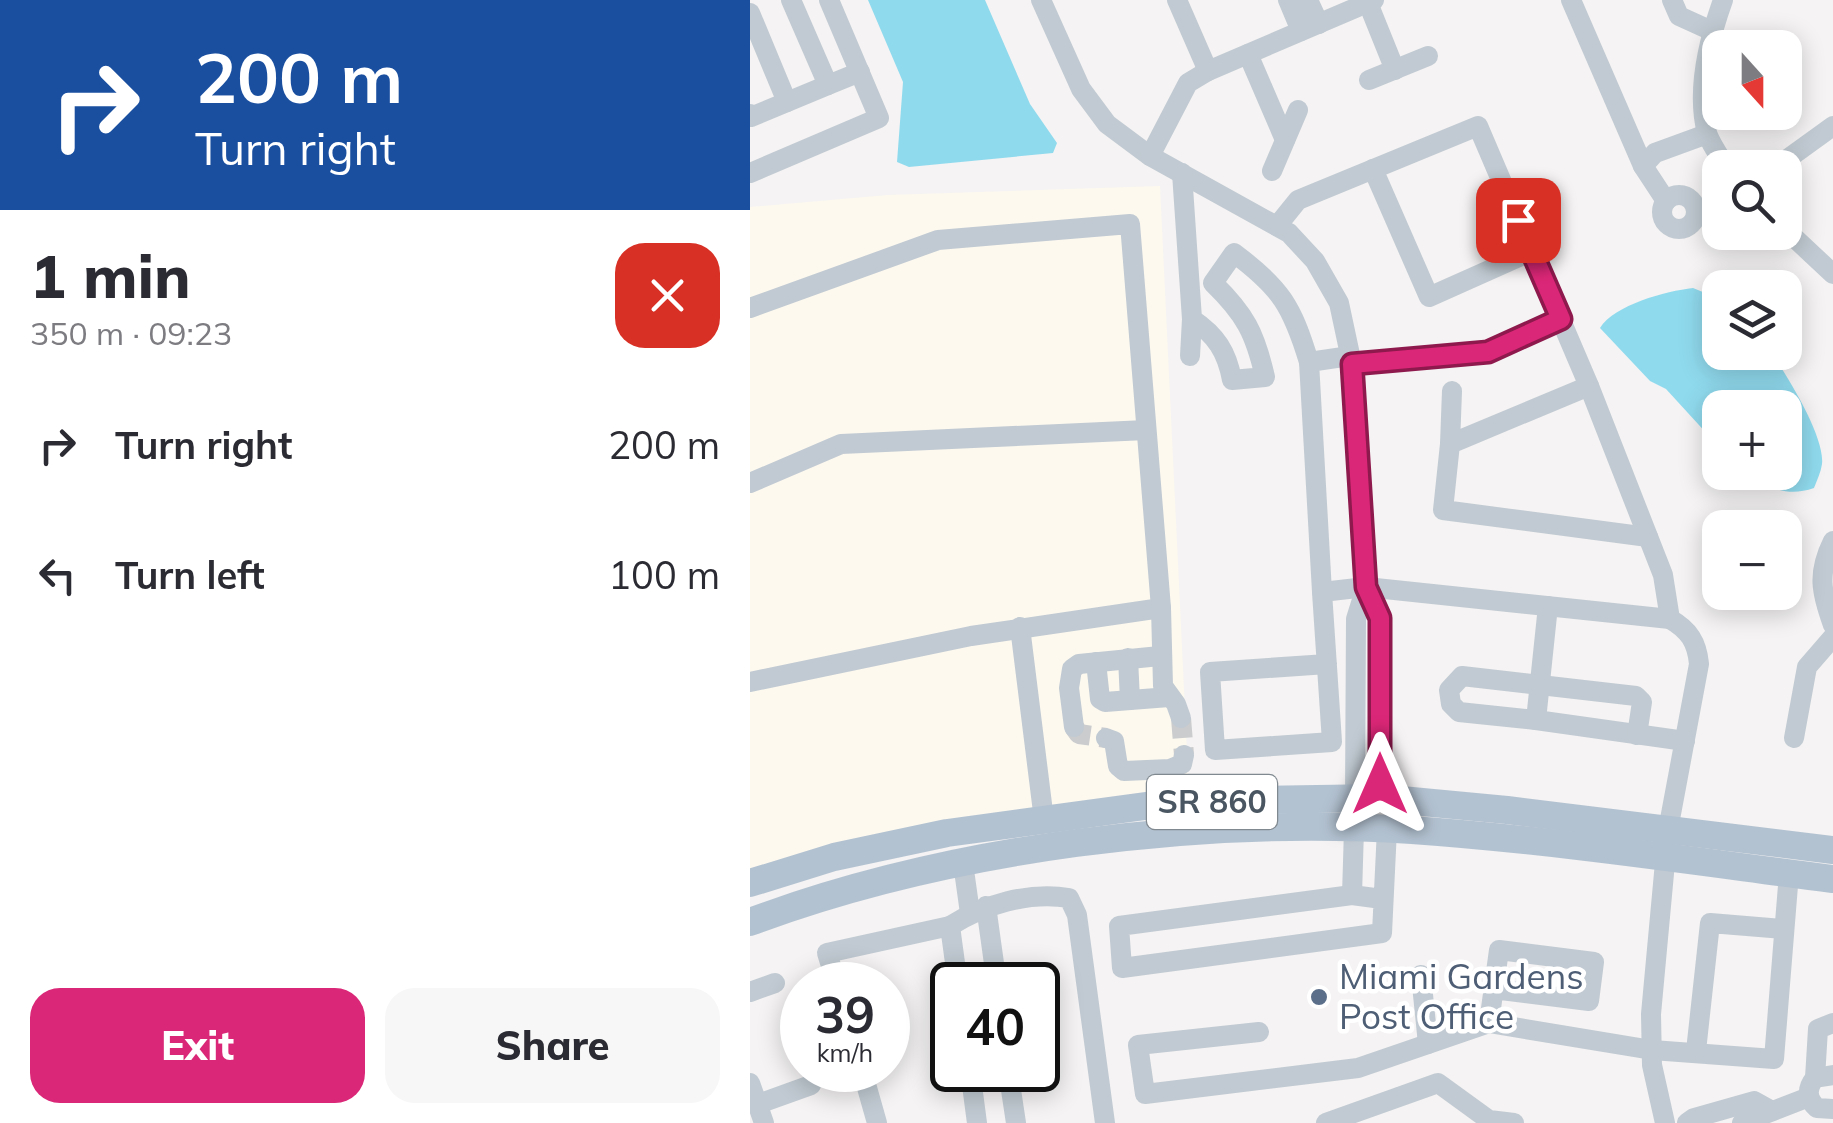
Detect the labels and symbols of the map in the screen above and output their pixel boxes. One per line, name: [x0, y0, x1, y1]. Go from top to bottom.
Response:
north arrow: [1702, 30, 1802, 130]
pin: [1476, 178, 1561, 263]
position arrow: [1328, 732, 1432, 836]
road number: SR 860: [1147, 775, 1277, 829]
place label: Miami Gardens Post Office: [1339, 954, 1584, 1038]
speed limit sign: 40: [930, 962, 1060, 1092]
marker: Miami Gardens Post Office: [1308, 986, 1330, 1008]

